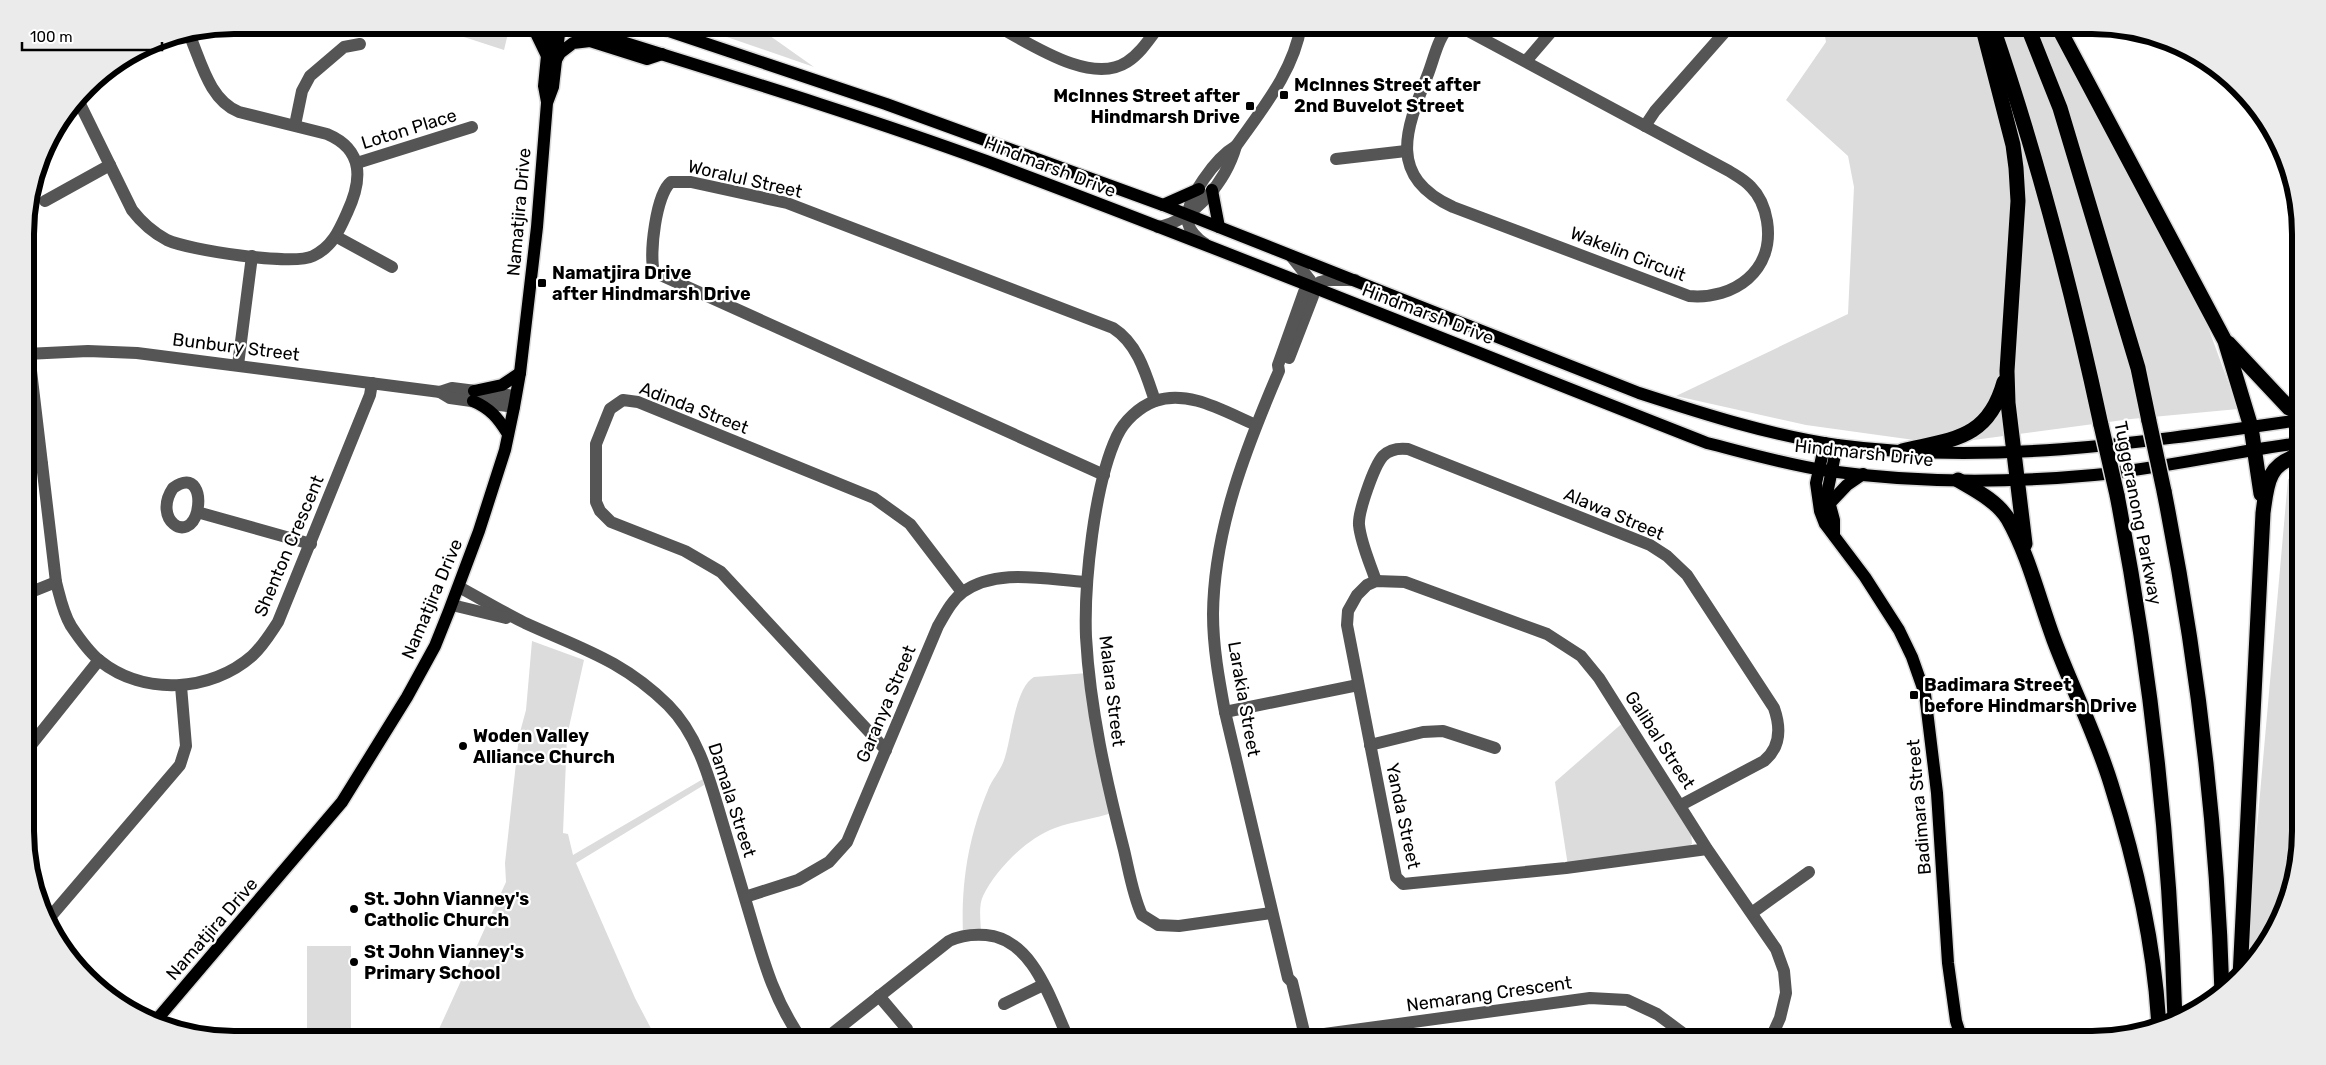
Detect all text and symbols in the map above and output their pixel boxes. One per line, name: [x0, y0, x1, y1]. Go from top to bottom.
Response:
scale bar: [22, 20, 162, 52]
text: 100 m: [30, 28, 72, 46]
place label: McInnes Street after 2nd Buvelot Street: [1294, 74, 1481, 117]
place label: McInnes Street after Hindmarsh Drive: [1053, 85, 1240, 128]
marker: McInnes Street after 2nd Buvelot Street: [1278, 89, 1290, 101]
marker: McInnes Street after Hindmarsh Drive: [1244, 100, 1256, 112]
street label: Loton Place: [359, 104, 459, 154]
street label: Hindmarsh Drive: [981, 132, 1119, 202]
street label: Namatjira Drive: [502, 147, 536, 277]
street label: Woralul Street: [686, 155, 804, 203]
street label: Wakelin Circuit: [1567, 222, 1689, 286]
place label: Namatjira Drive after Hindmarsh Drive: [552, 262, 751, 305]
marker: Namatjira Drive after Hindmarsh Drive: [536, 277, 548, 289]
street label: Hindmarsh Drive: [1359, 279, 1497, 349]
street label: Bunbury Street: [171, 328, 301, 366]
street label: Adinda Street: [636, 377, 752, 439]
street label: Tuggeranong Parkway: [2109, 419, 2167, 607]
street label: Hindmarsh Drive: [1793, 435, 1935, 471]
street label: Shenton Crescent: [249, 472, 329, 620]
street label: Alawa Street: [1561, 483, 1667, 545]
street label: Namatjira Drive: [397, 536, 467, 662]
street label: Malara Street: [1094, 634, 1130, 748]
street label: Larakia Street: [1223, 640, 1265, 758]
street label: Garanya Street: [851, 642, 921, 766]
place label: Badimara Street before Hindmarsh Drive: [1924, 674, 2137, 717]
street label: Galibal Street: [1620, 687, 1700, 793]
marker: Badimara Street before Hindmarsh Drive: [1908, 689, 1920, 701]
place label: Woden Valley Alliance Church: [473, 725, 615, 768]
street label: Badimara Street: [1902, 738, 1936, 876]
marker: Woden Valley Alliance Church: [457, 740, 469, 752]
street label: Damala Street: [703, 740, 761, 860]
street label: Yanda Street: [1381, 761, 1425, 871]
street label: Namatjira Drive: [162, 873, 262, 985]
place label: St. John Vianney's Catholic Church: [364, 888, 529, 931]
marker: St. John Vianney's Catholic Church: [348, 903, 360, 915]
place label: St John Vianney's Primary School: [364, 941, 524, 984]
marker: St John Vianney's Primary School: [348, 956, 360, 968]
street label: Nemarang Crescent: [1405, 971, 1573, 1017]

